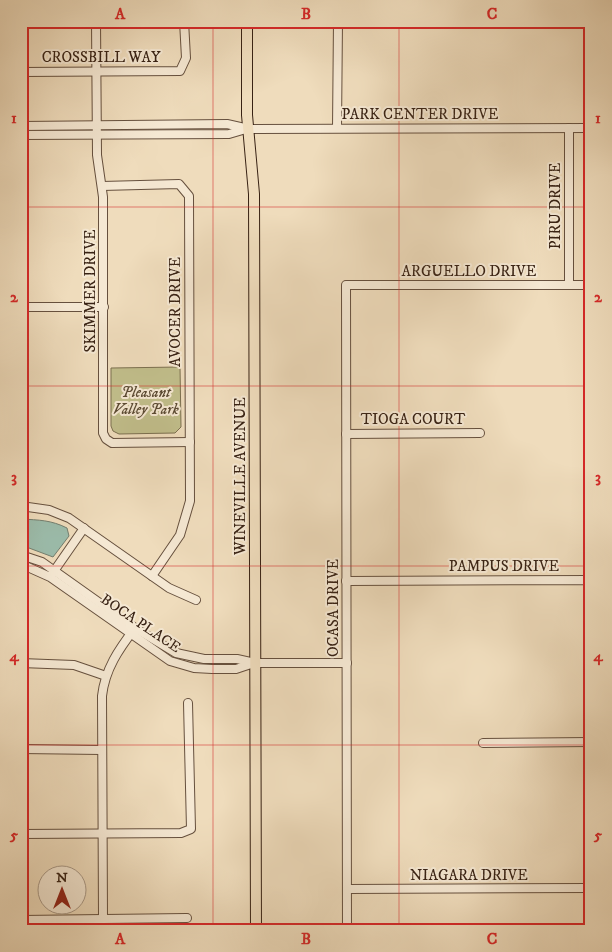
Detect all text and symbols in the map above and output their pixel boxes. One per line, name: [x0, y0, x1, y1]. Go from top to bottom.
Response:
text: A: [114, 4, 126, 24]
text: B: [301, 4, 311, 24]
text: C: [487, 4, 497, 24]
street label: CROSSBILL WAY: [42, 48, 161, 67]
street label: PARK CENTER DRIVE: [342, 105, 499, 124]
text: 1: [11, 108, 17, 128]
text: 1: [595, 108, 601, 128]
street label: PIRU DRIVE: [546, 162, 565, 249]
street label: SKIMMER DRIVE: [81, 229, 100, 353]
street label: AVOCER DRIVE: [166, 257, 185, 367]
street label: ARGUELLO DRIVE: [402, 262, 537, 281]
text: 2: [10, 287, 19, 307]
text: 2: [594, 287, 603, 307]
park label: Pleasant Valley Park: [113, 383, 180, 419]
street label: WINEVILLE AVENUE: [231, 397, 250, 556]
street label: TIOGA COURT: [361, 410, 466, 429]
text: 3: [11, 467, 17, 487]
text: 3: [595, 467, 601, 487]
street label: PAMPUS DRIVE: [449, 557, 560, 576]
street label: OCASA DRIVE: [324, 559, 343, 657]
street label: BOCA PLACE: [97, 590, 185, 657]
text: 4: [8, 646, 19, 666]
text: 4: [592, 646, 603, 666]
text: 5: [9, 825, 18, 845]
text: 5: [593, 825, 602, 845]
north arrow: [38, 864, 88, 914]
street label: NIAGARA DRIVE: [410, 866, 528, 885]
text: N: [56, 869, 68, 887]
text: A: [114, 929, 126, 949]
text: B: [301, 929, 311, 949]
text: C: [487, 929, 497, 949]

